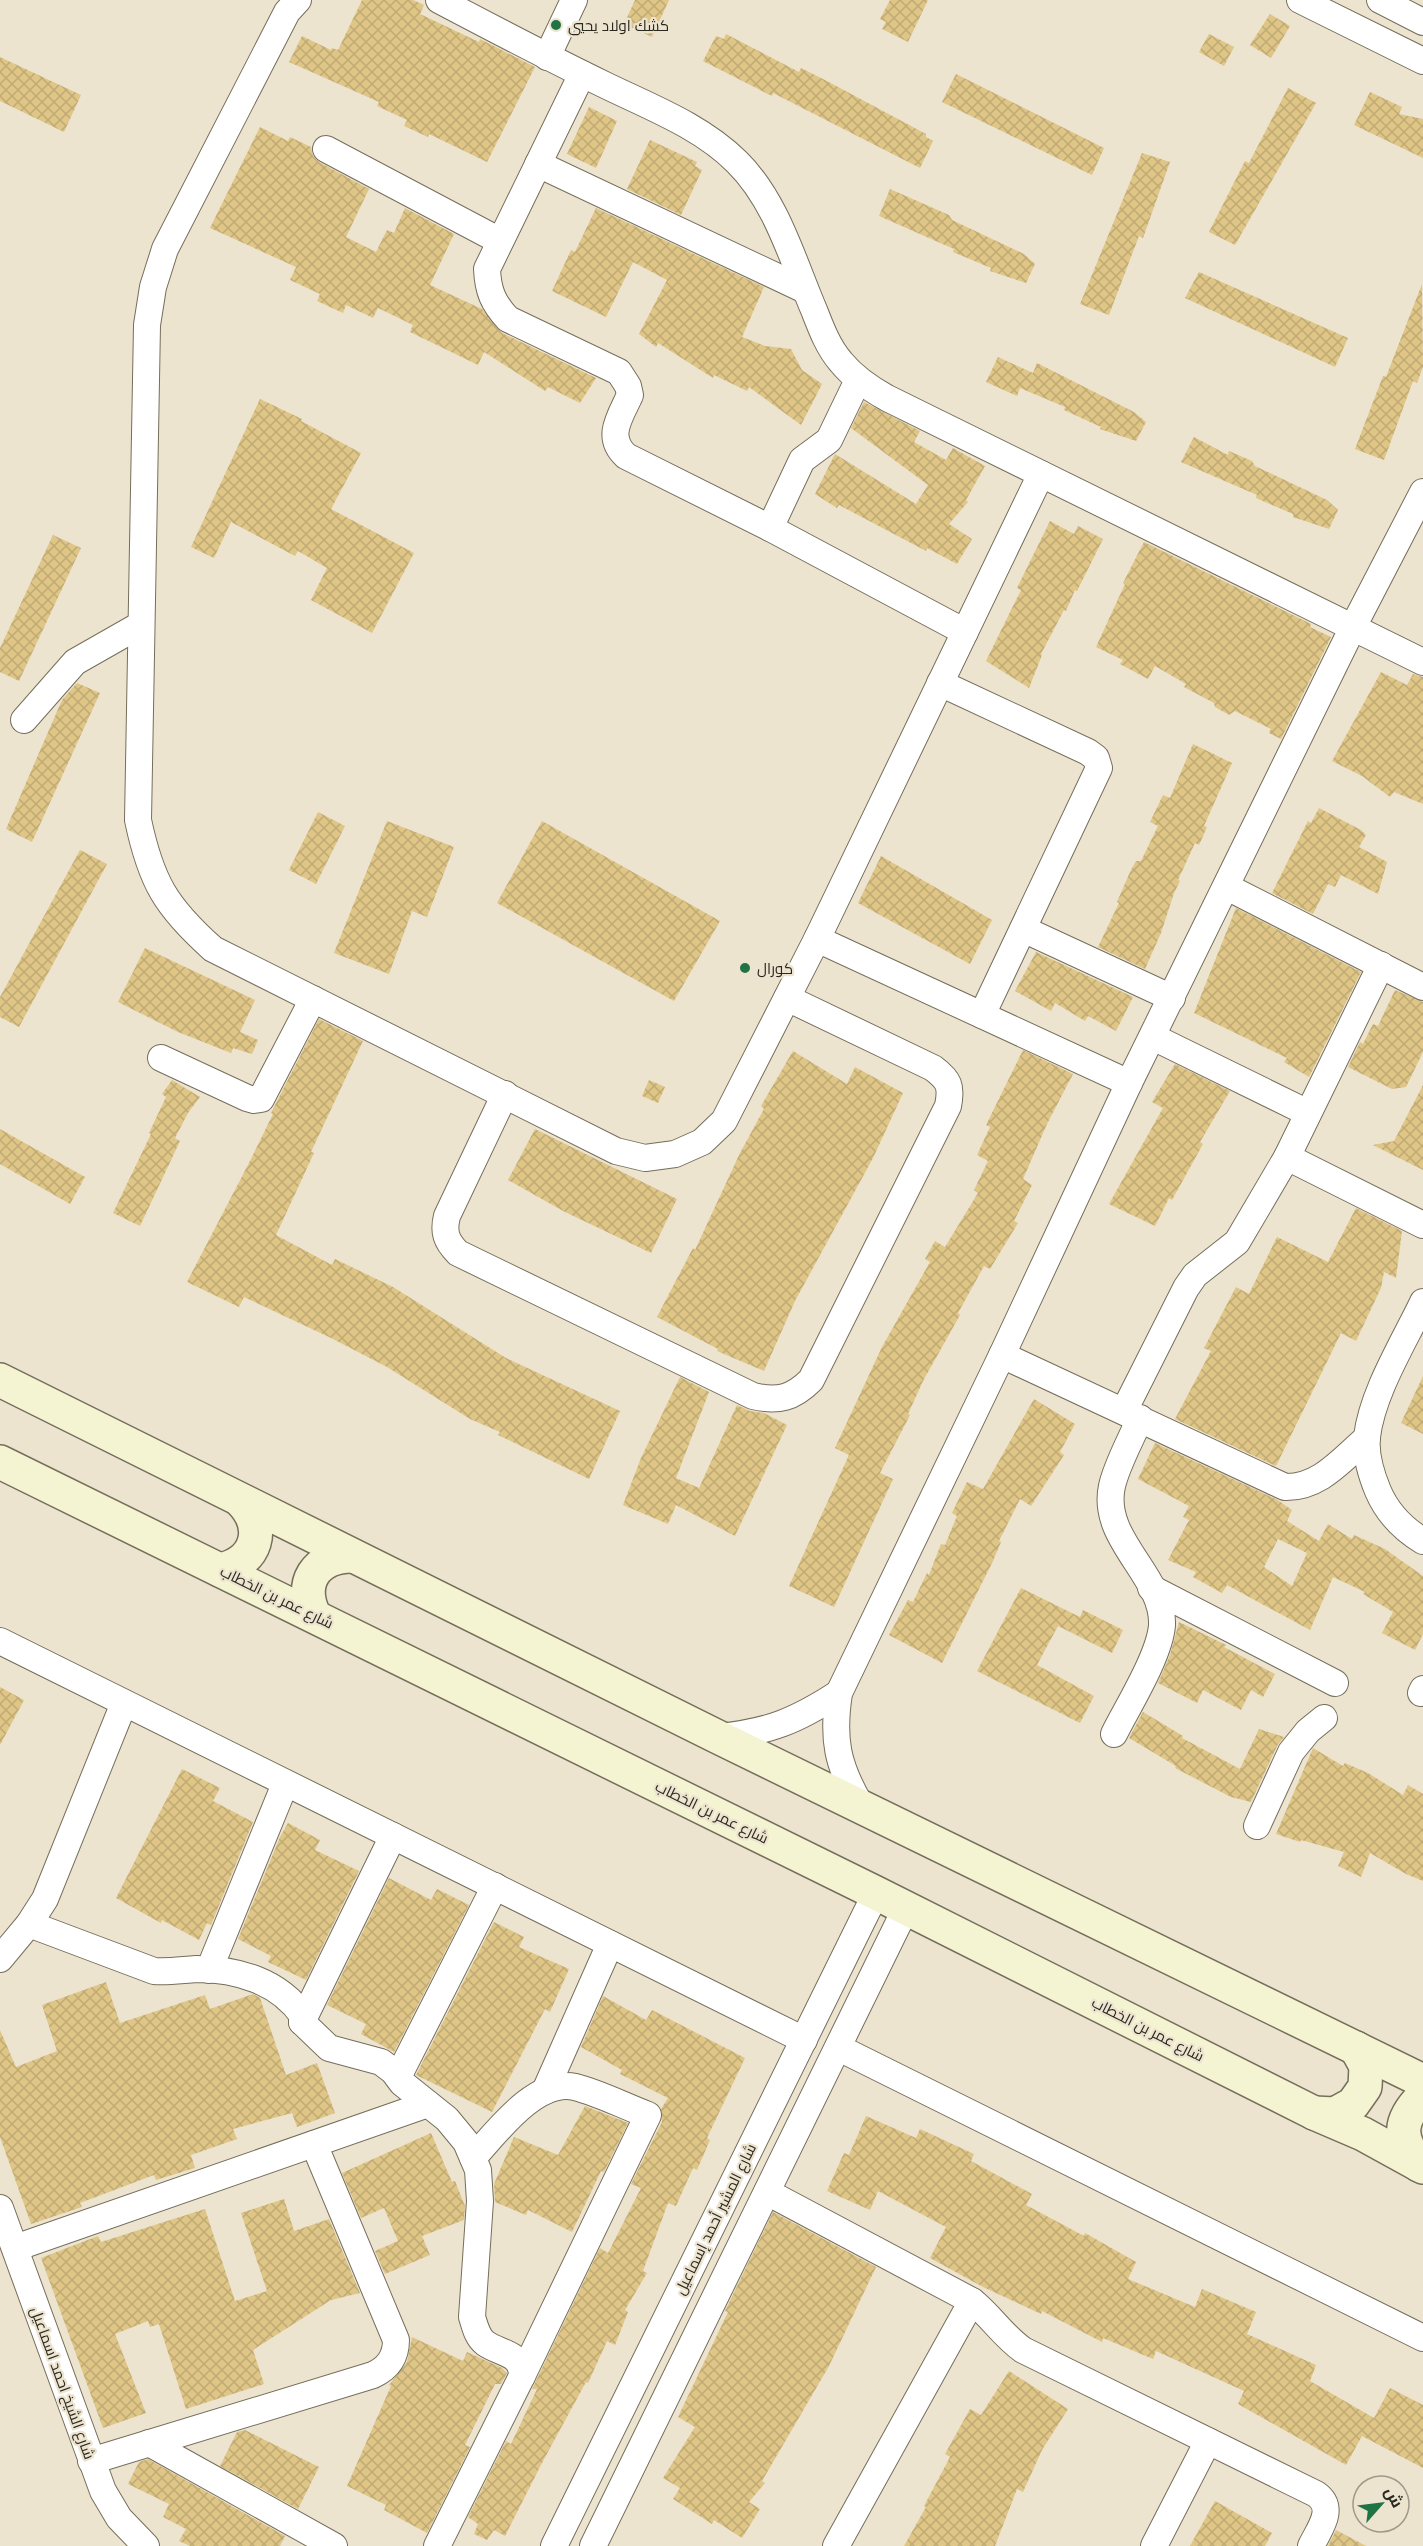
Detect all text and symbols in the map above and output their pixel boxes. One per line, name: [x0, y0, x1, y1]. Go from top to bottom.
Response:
place label: كشك اولاد يحيي: [568, 16, 669, 36]
marker: كشك اولاد يحيي: [549, 18, 563, 32]
place label: كورال: [757, 959, 793, 978]
marker: كورال: [738, 961, 752, 975]
street label: شارع عمر بن الخطاب: [216, 1561, 337, 1634]
street label: شارع عمر بن الخطاب: [651, 1776, 772, 1849]
street label: شارع عمر بن الخطاب: [1088, 1992, 1207, 2067]
street label: شارع المشير أحمد إسماعيل: [670, 2140, 762, 2299]
street label: شارع الشيخ احمد اسماعيل: [25, 2304, 99, 2463]
north arrow: [1351, 2474, 1411, 2534]
text: ش: [1381, 2483, 1408, 2511]

